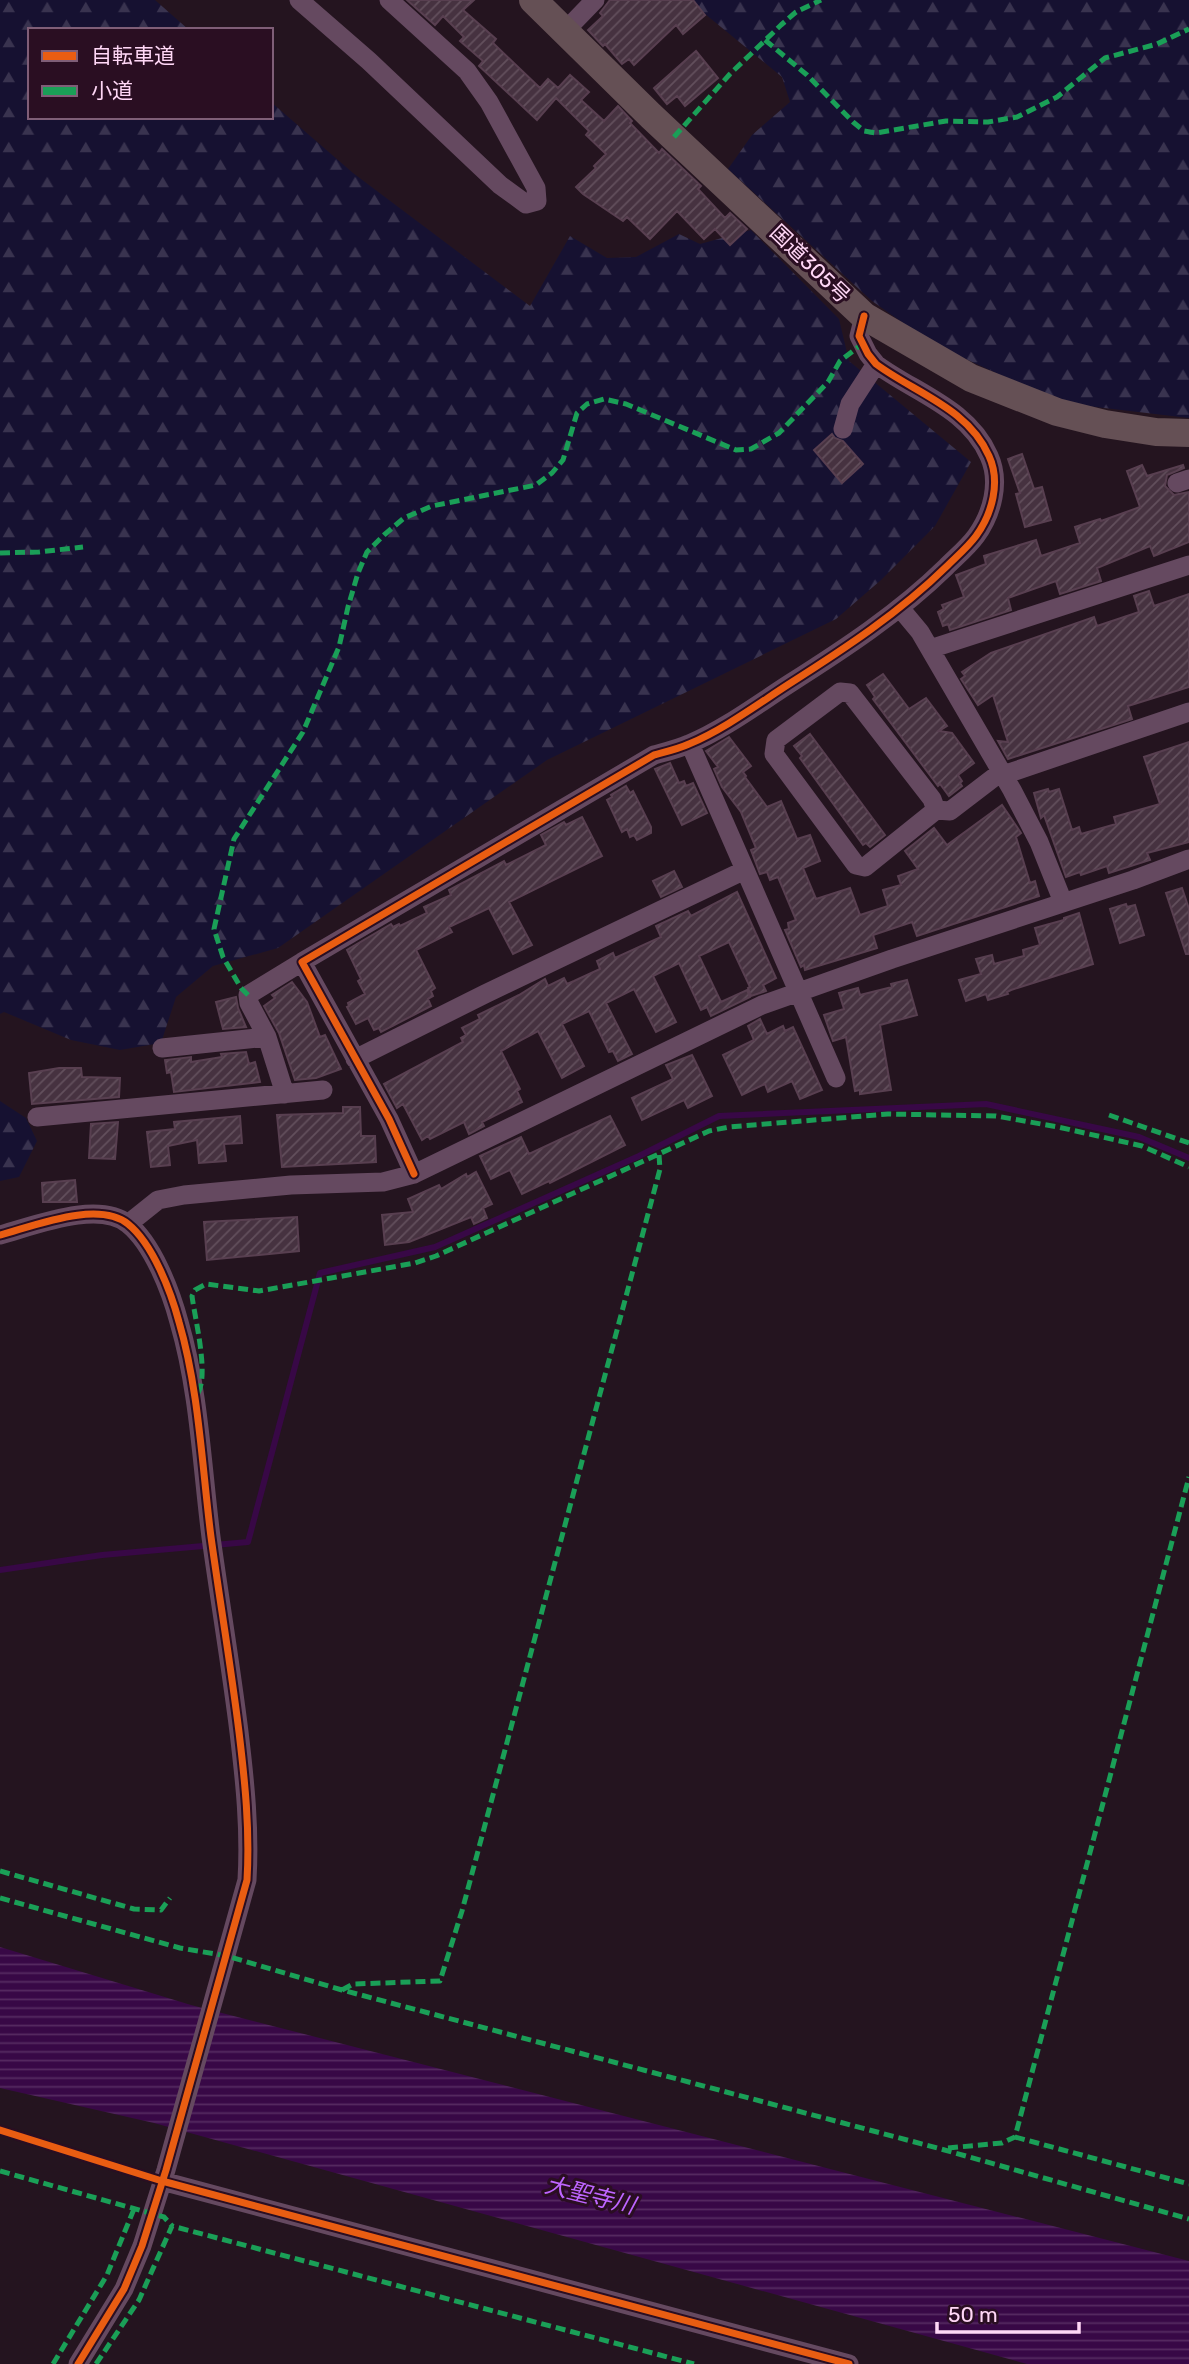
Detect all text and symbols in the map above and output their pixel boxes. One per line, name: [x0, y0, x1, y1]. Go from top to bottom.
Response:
legend: [28, 28, 273, 119]
text: 自転車道: [91, 43, 175, 68]
text: 小道: [91, 78, 133, 103]
street label: 国道305号: [765, 219, 856, 308]
water label: 大聖寺川: [542, 2170, 641, 2220]
scale bar: [937, 2290, 1079, 2334]
text: 50 m: [948, 2302, 998, 2327]

